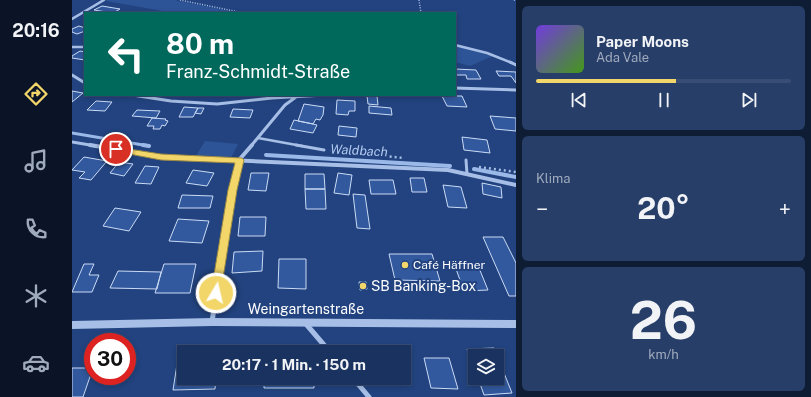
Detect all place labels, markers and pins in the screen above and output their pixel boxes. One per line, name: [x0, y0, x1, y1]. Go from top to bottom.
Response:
pin: [99, 132, 133, 166]
place label: Café Häffner: [413, 258, 485, 272]
marker: Café Häffner: [400, 260, 410, 270]
place label: SB Banking-Box: [371, 278, 476, 294]
marker: SB Banking-Box: [358, 281, 368, 291]

